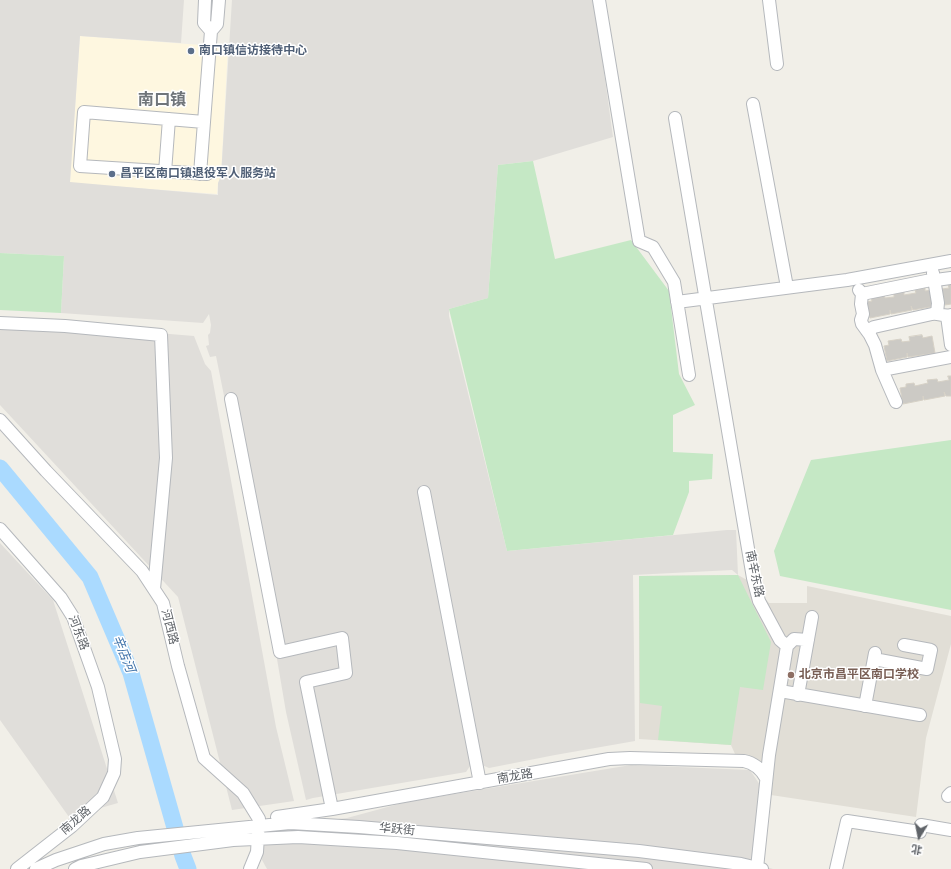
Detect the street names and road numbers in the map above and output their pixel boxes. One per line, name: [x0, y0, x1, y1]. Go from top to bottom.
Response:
street label: 南辛东路: [742, 549, 766, 599]
street label: 河西路: [158, 608, 180, 646]
street label: 河东路: [65, 614, 91, 652]
street label: 南龙路: [496, 767, 534, 787]
street label: 南龙路: [58, 804, 94, 838]
street label: 华跃街: [378, 821, 416, 839]

